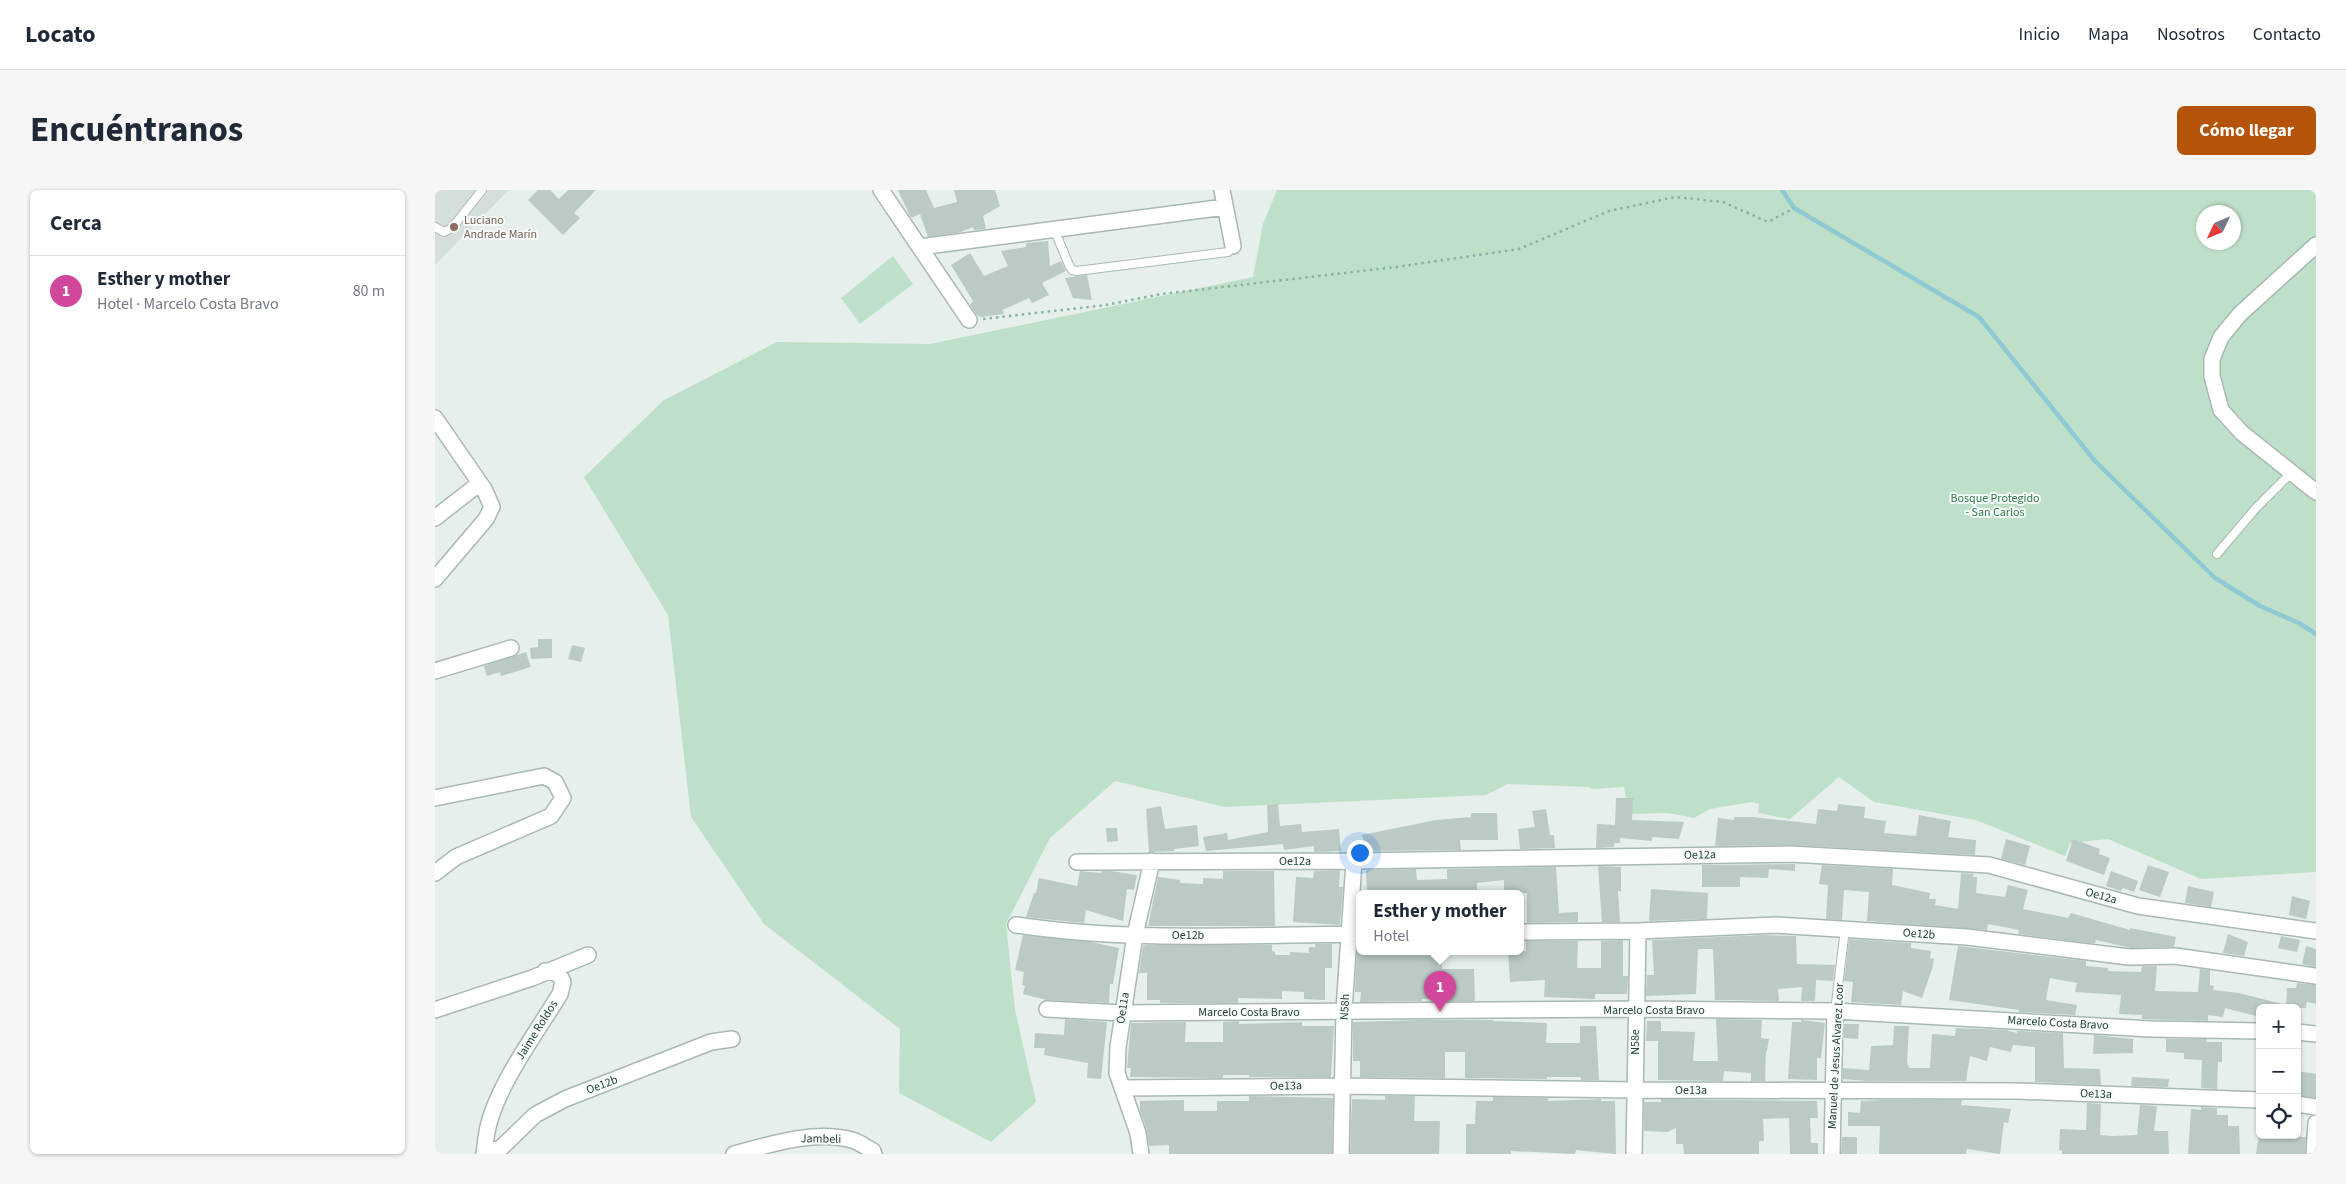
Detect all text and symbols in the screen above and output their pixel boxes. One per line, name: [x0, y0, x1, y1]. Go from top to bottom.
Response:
text: Locato: [25, 17, 96, 52]
text: Inicio: [2019, 22, 2060, 47]
text: Mapa: [2088, 22, 2129, 47]
text: Nosotros: [2157, 22, 2225, 47]
text: Contacto: [2253, 22, 2321, 47]
text: Encuéntranos: [30, 105, 243, 155]
button: Cómo llegar: [2177, 106, 2316, 155]
north arrow: [2196, 205, 2241, 250]
text: Cerca: [50, 208, 102, 238]
place label: Luciano Andrade Marín: [464, 212, 537, 243]
marker: Luciano Andrade Marín: [448, 221, 460, 233]
text: Esther y mother: [97, 266, 230, 293]
text: 1: [62, 280, 70, 302]
text: 80 m: [353, 280, 385, 302]
text: Hotel · Marcelo Costa Bravo: [97, 293, 279, 315]
park label: Bosque Protegido - San Carlos: [1950, 490, 2040, 521]
your location: [1347, 840, 1373, 866]
street label: Oe12a: [1684, 846, 1716, 864]
street label: Oe12a: [1279, 853, 1311, 870]
street label: Oe12a: [2083, 884, 2119, 908]
popup: [1356, 890, 1524, 955]
text: Esther y mother: [1373, 898, 1507, 925]
street label: Oe12b: [1902, 924, 1936, 944]
text: Hotel: [1373, 925, 1409, 947]
street label: Oe12b: [1172, 927, 1205, 944]
pin: 1: [1424, 971, 1456, 1012]
street label: Manuel de Jesus Alvarez Loor: [1824, 982, 1848, 1130]
street label: Oe11a: [1112, 991, 1134, 1025]
street label: N58h: [1336, 993, 1354, 1021]
street label: Jaime Roldos: [512, 997, 562, 1063]
street label: Marcelo Costa Bravo: [1603, 1002, 1705, 1019]
street label: Marcelo Costa Bravo: [1198, 1004, 1300, 1021]
map controls: [2256, 1004, 2301, 1139]
button: +: [2256, 1004, 2301, 1049]
street label: Marcelo Costa Bravo: [2007, 1012, 2109, 1034]
street label: N58e: [1627, 1029, 1644, 1055]
button: −: [2256, 1049, 2301, 1094]
street label: Oe12b: [584, 1071, 621, 1099]
street label: Oe13a: [1270, 1077, 1302, 1095]
street label: Oe13a: [1675, 1082, 1707, 1099]
street label: Oe13a: [2080, 1085, 2112, 1103]
button: locate: [2256, 1094, 2301, 1139]
street label: Jambeli: [801, 1130, 841, 1148]

